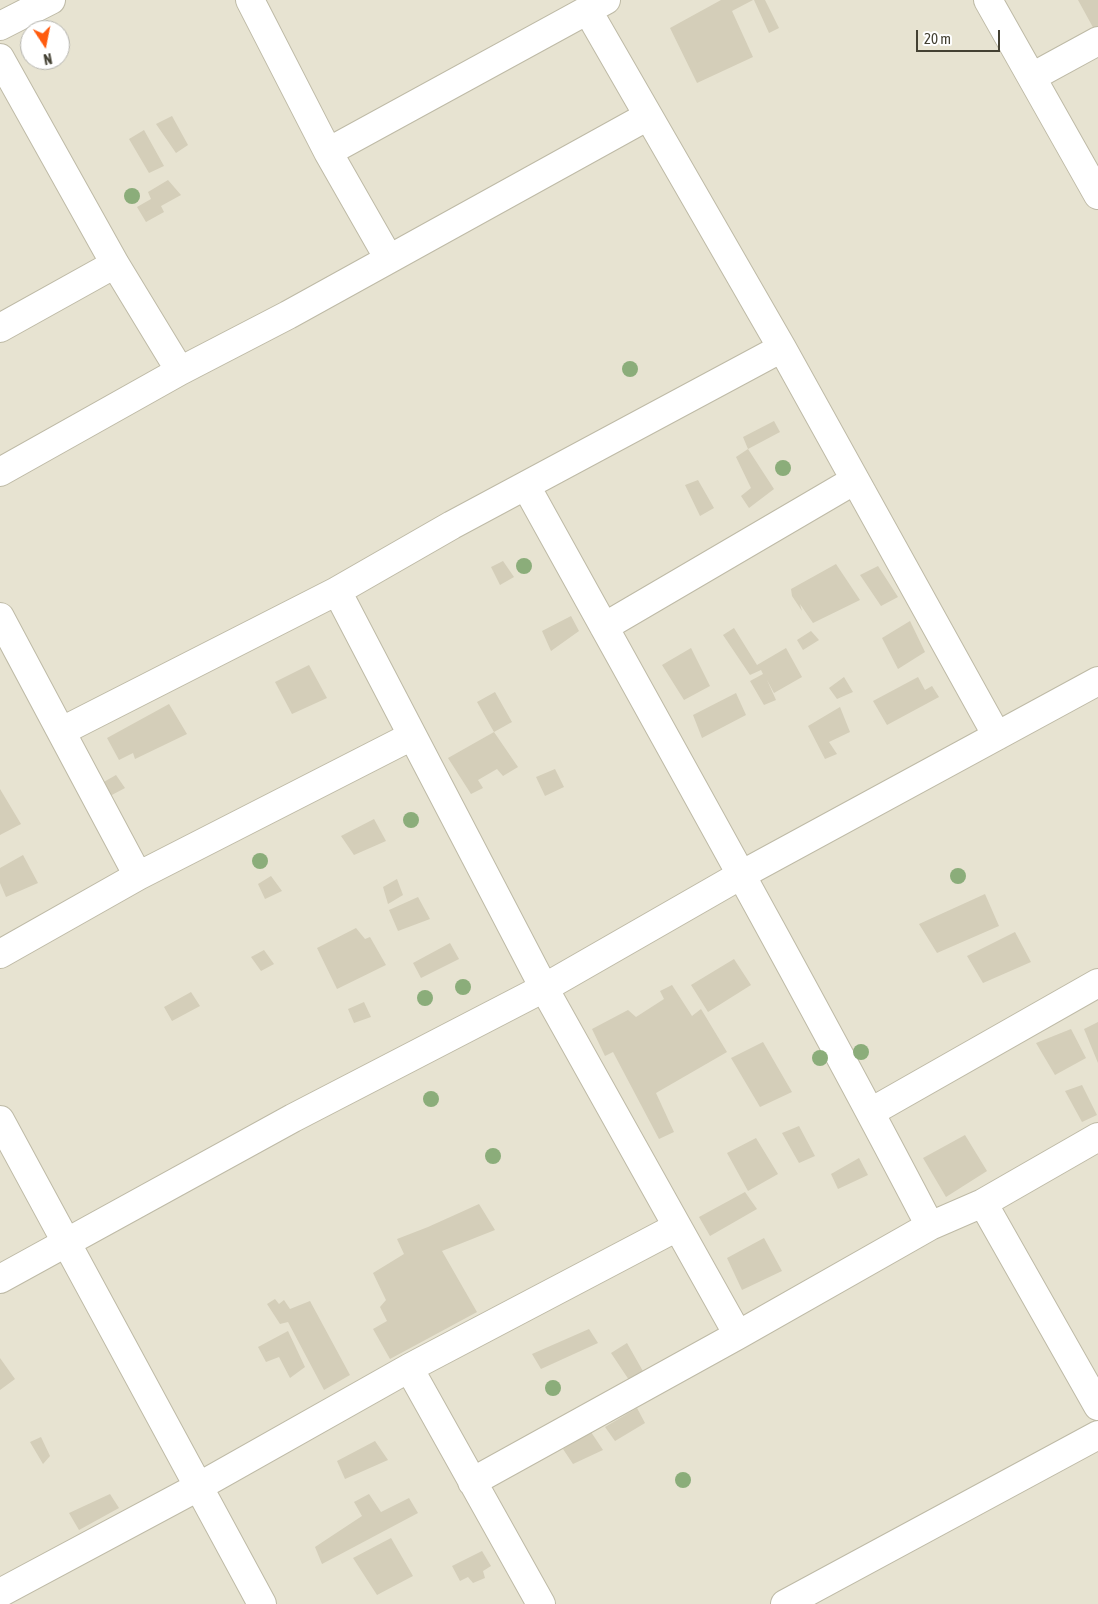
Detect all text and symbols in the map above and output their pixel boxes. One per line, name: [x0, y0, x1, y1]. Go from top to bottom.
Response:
north arrow: [20, 20, 70, 70]
scale bar: [918, 20, 1002, 52]
text: 20 m: [924, 30, 951, 47]
text: N: [42, 50, 53, 67]

